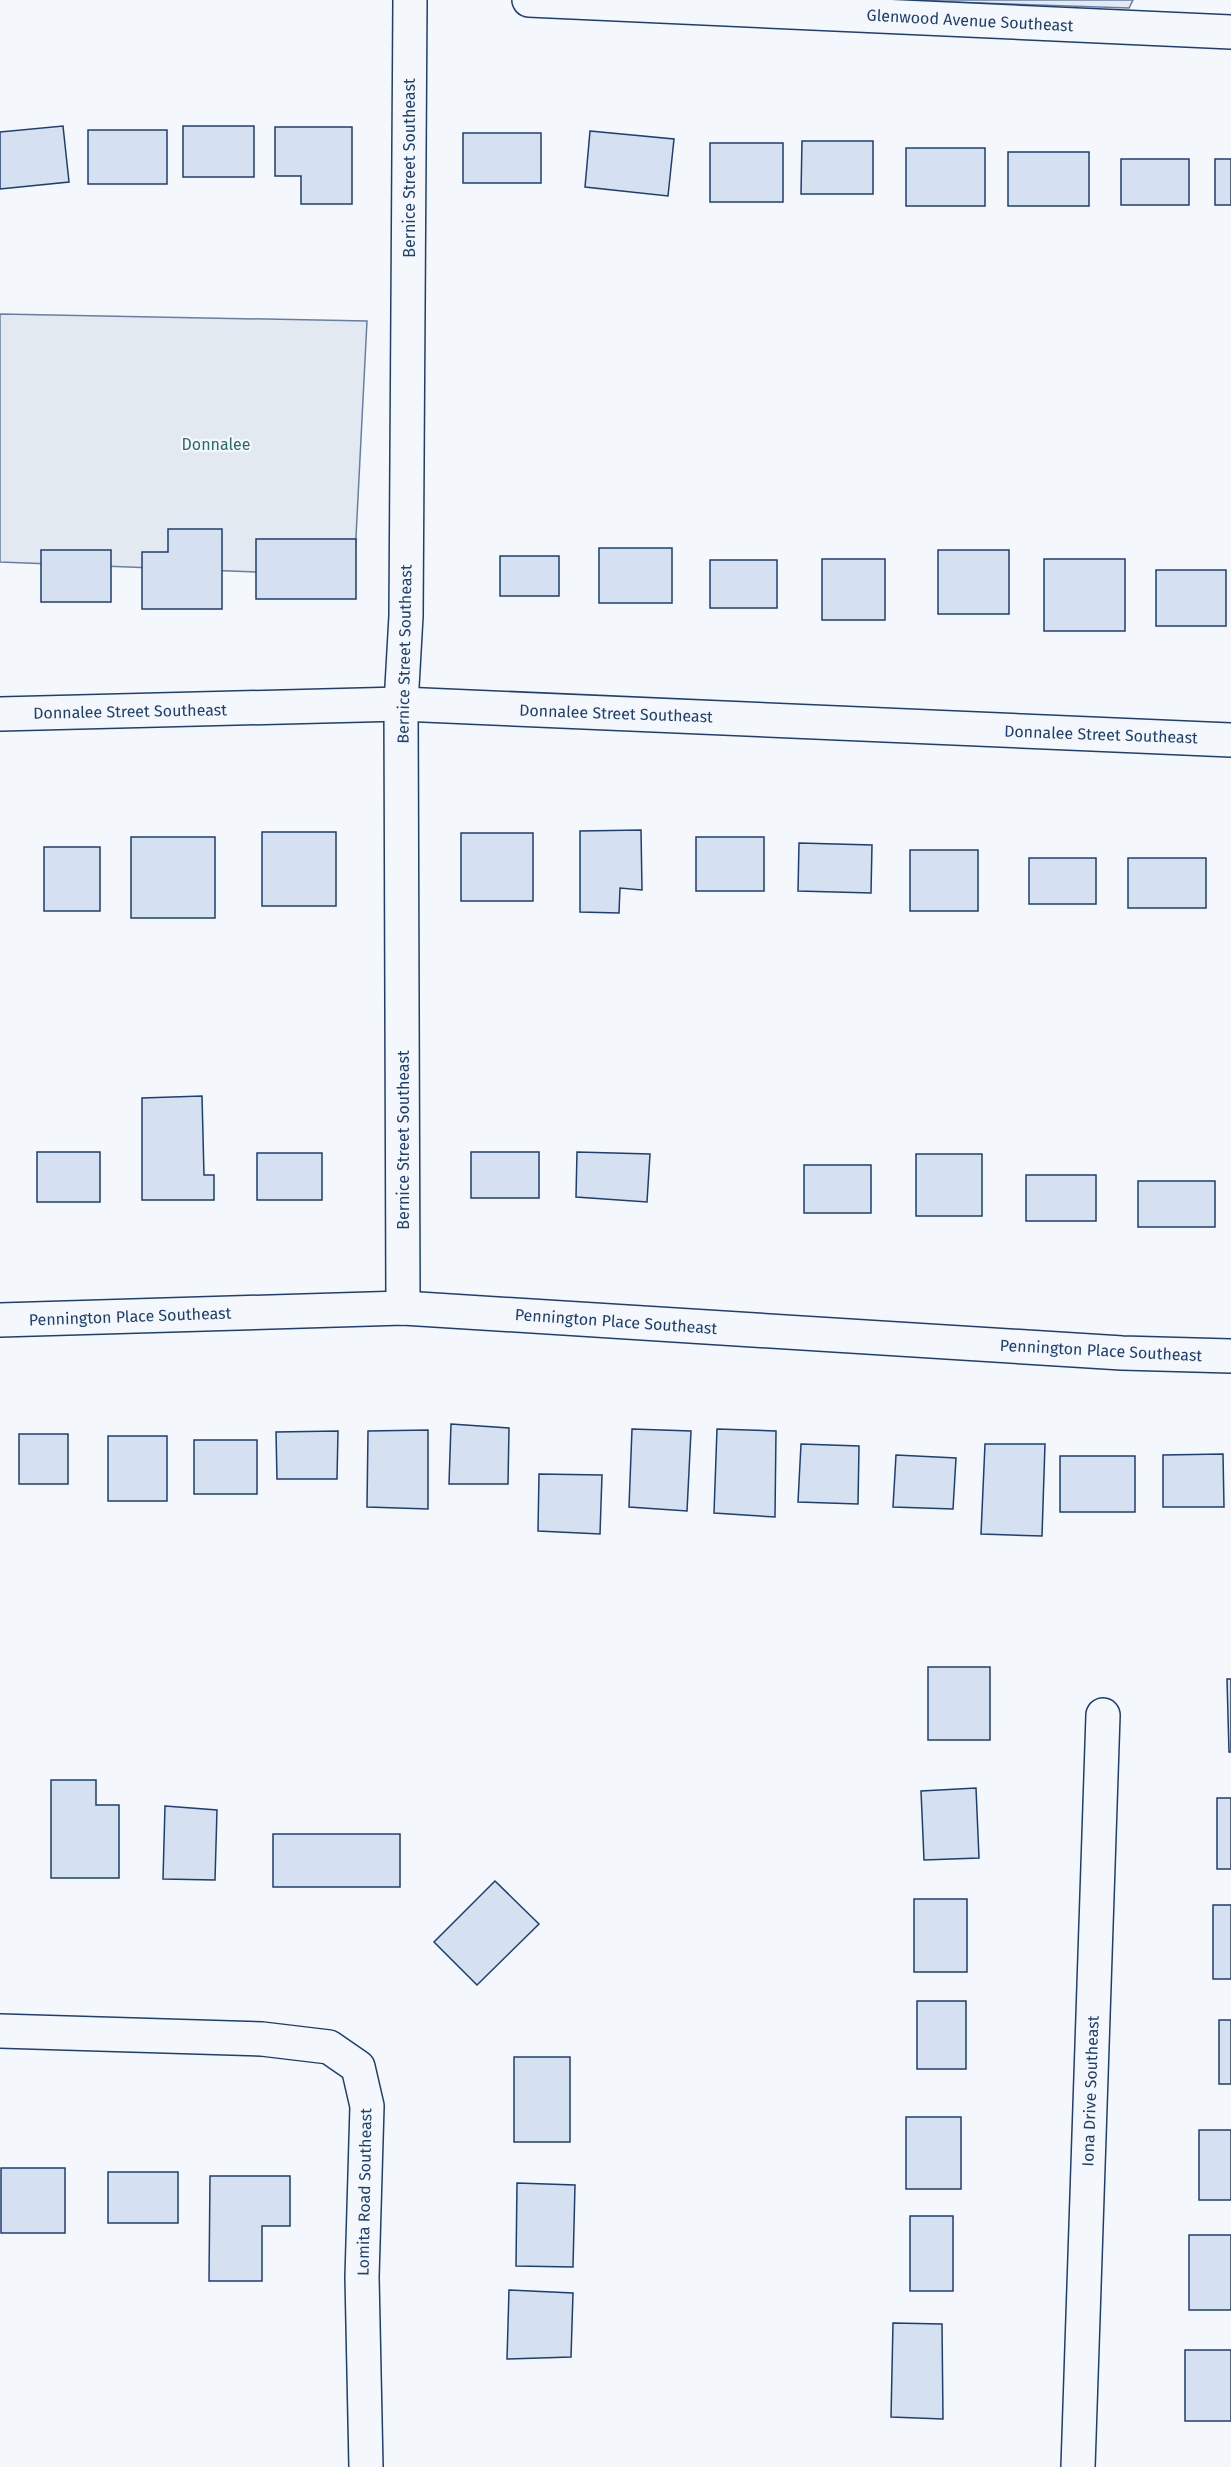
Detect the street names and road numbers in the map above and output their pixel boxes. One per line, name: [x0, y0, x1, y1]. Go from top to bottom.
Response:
street label: Glenwood Avenue Southeast: [866, 6, 1074, 35]
street label: Bernice Street Southeast: [400, 78, 419, 258]
street label: Bernice Street Southeast: [393, 564, 416, 744]
street label: Donnalee Street Southeast: [33, 700, 227, 723]
street label: Donnalee Street Southeast: [519, 701, 713, 726]
street label: Donnalee Street Southeast: [1004, 722, 1198, 747]
street label: Bernice Street Southeast: [394, 1050, 413, 1230]
street label: Pennington Place Southeast: [28, 1303, 232, 1330]
street label: Pennington Place Southeast: [514, 1305, 718, 1338]
street label: Pennington Place Southeast: [999, 1336, 1203, 1365]
street label: Iona Drive Southeast: [1078, 2015, 1103, 2167]
street label: Lomita Road Southeast: [354, 2108, 375, 2276]

